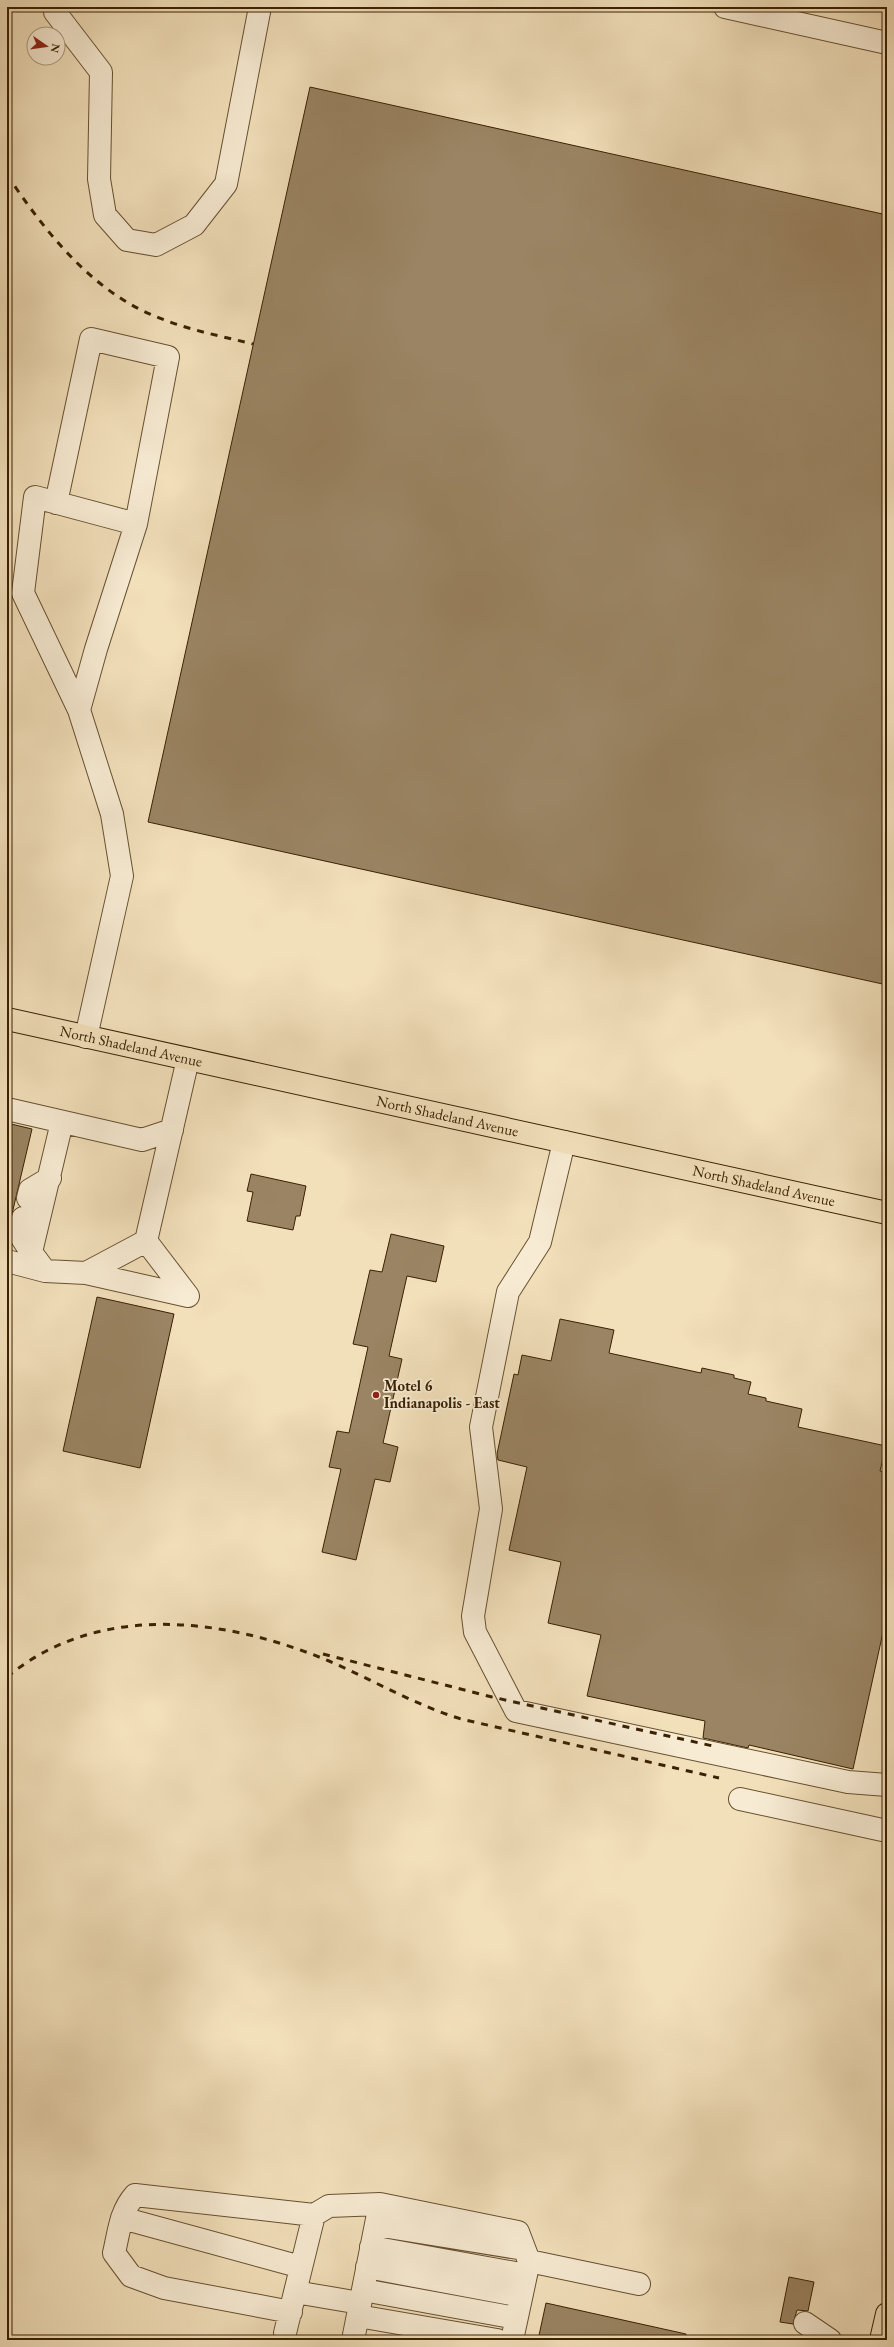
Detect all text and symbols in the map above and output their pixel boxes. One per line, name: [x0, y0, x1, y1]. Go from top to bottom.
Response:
north arrow: [26, 26, 66, 66]
text: N: [48, 42, 64, 54]
street label: North Shadeland Avenue: [58, 1021, 204, 1071]
street label: North Shadeland Avenue: [375, 1091, 521, 1141]
street label: North Shadeland Avenue: [691, 1160, 837, 1210]
place label: Motel 6 Indianapolis - East: [384, 1376, 500, 1412]
marker: Motel 6 Indianapolis - East: [371, 1390, 381, 1400]

